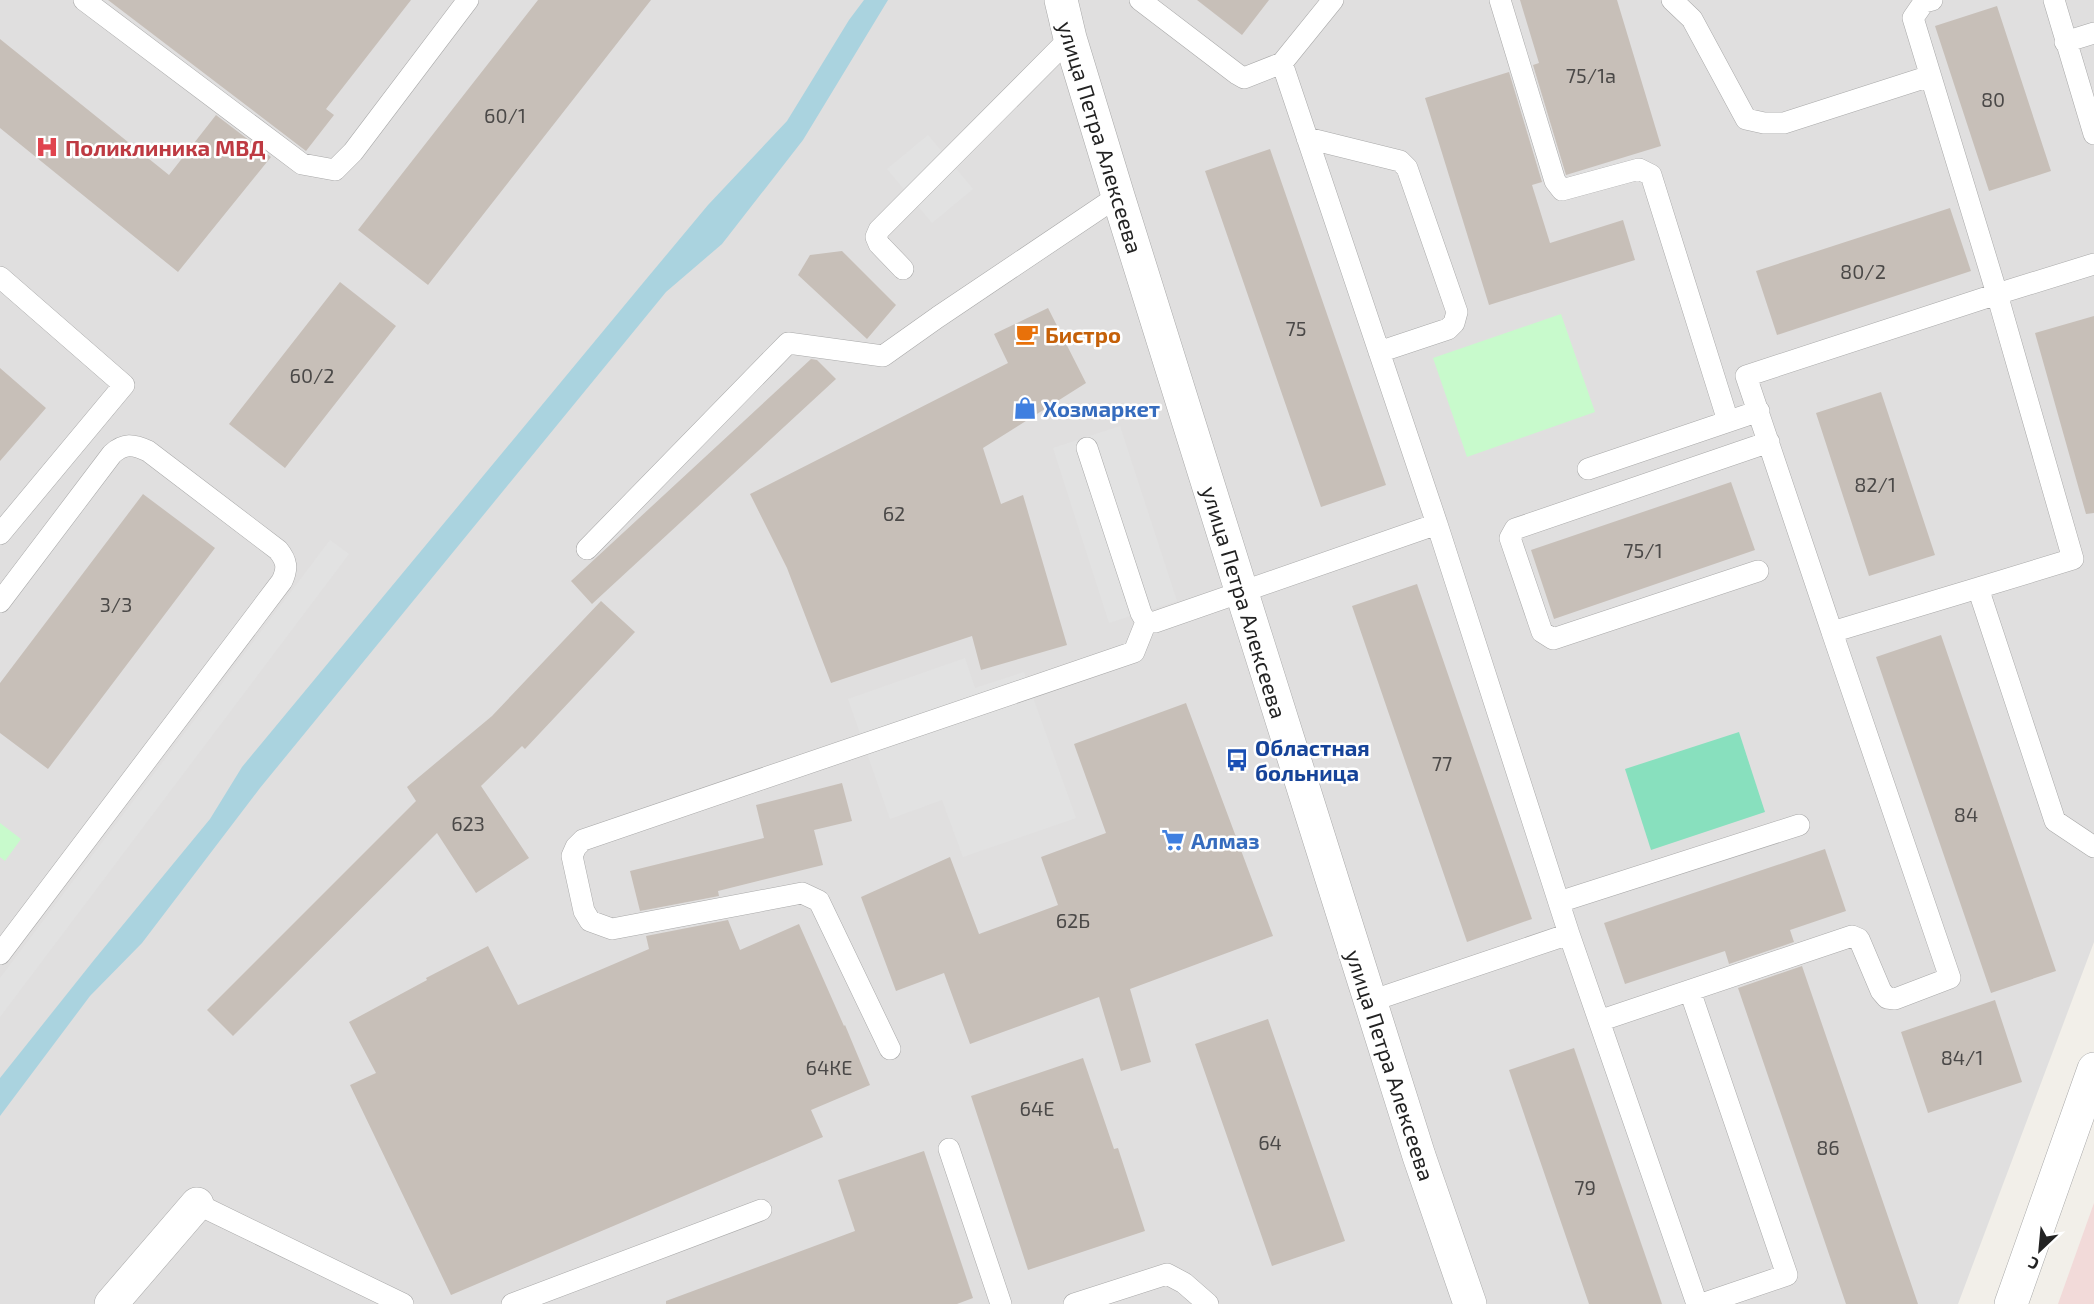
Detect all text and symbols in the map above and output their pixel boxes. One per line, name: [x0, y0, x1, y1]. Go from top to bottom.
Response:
street label: улица Петра Алексеева: [1052, 18, 1149, 257]
house number: 75/1а: [1566, 63, 1616, 87]
house number: 80: [1981, 87, 2005, 111]
house number: 60/1: [484, 103, 526, 127]
hospital icon: Поликлиника МВД: [34, 134, 60, 160]
place label: Поликлиника МВД: [65, 134, 266, 160]
house number: 80/2: [1840, 259, 1886, 283]
house number: 75: [1286, 316, 1306, 340]
cafe icon: Бистро: [1014, 321, 1040, 347]
place label: Бистро: [1045, 321, 1121, 347]
house number: 60/2: [289, 363, 335, 387]
shop icon: Хозмаркет: [1012, 395, 1038, 421]
place label: Хозмаркет: [1043, 395, 1160, 421]
house number: 82/1: [1854, 472, 1896, 496]
street label: улица Петра Алексеева: [1196, 483, 1293, 722]
house number: 62: [883, 501, 905, 525]
house number: 75/1: [1623, 538, 1663, 562]
house number: 3/3: [100, 592, 132, 616]
place label: Областная больница: [1255, 734, 1370, 785]
bus stop icon: Областная больница: [1224, 747, 1250, 773]
house number: 77: [1432, 751, 1452, 775]
house number: 84: [1954, 802, 1978, 826]
house number: 62З: [451, 811, 485, 835]
supermarket icon: Алмаз: [1160, 827, 1186, 853]
place label: Алмаз: [1191, 827, 1260, 853]
house number: 62Б: [1056, 908, 1090, 932]
street label: улица Петра Алексеева: [1340, 946, 1441, 1184]
house number: 84/1: [1941, 1045, 1983, 1069]
house number: 64КЕ: [806, 1055, 852, 1079]
house number: 64Е: [1020, 1096, 1054, 1120]
house number: 64: [1258, 1130, 1282, 1154]
house number: 86: [1816, 1135, 1840, 1159]
house number: 79: [1574, 1175, 1596, 1199]
north arrow: [2010, 1220, 2070, 1280]
text: С: [2025, 1253, 2042, 1275]

